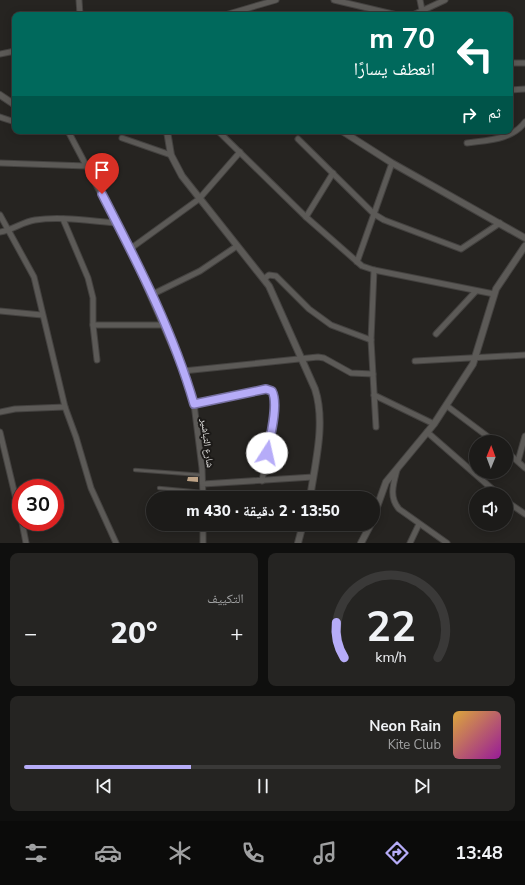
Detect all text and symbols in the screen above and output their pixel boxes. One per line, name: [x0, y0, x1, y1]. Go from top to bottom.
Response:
text: 70 m: [369, 20, 435, 58]
icon: left: [449, 28, 501, 80]
text: انعطف يسارًا: [354, 57, 435, 81]
text: ثم: [488, 103, 501, 123]
icon: right: [458, 104, 480, 126]
pin: [85, 153, 119, 194]
icon: arrive: [91, 159, 113, 181]
street label: شارع التباشير: [197, 417, 217, 469]
position arrow: [246, 432, 288, 474]
north arrow: [469, 435, 513, 479]
map controls: [469, 435, 513, 531]
speed limit sign: 30: [12, 479, 64, 531]
button: sound: [469, 487, 513, 531]
text: 13:50 · 2 دقيقة · 430 m: [186, 501, 340, 521]
text: التكييف: [207, 590, 244, 608]
text: 22: [366, 598, 416, 655]
text: 20°: [110, 613, 158, 654]
text: −: [24, 619, 37, 649]
text: +: [230, 619, 244, 649]
text: km/h: [376, 647, 407, 666]
text: Neon Rain: [369, 716, 441, 736]
text: Kite Club: [388, 736, 441, 754]
icon: previous: [93, 775, 115, 797]
icon: pause: [252, 775, 274, 797]
icon: next: [411, 775, 433, 797]
icon: filters: [22, 839, 50, 867]
icon: car: [94, 839, 122, 867]
icon: climate: [166, 839, 194, 867]
icon: phone: [239, 839, 267, 867]
icon: music: [311, 839, 339, 867]
icon: directions: [383, 839, 411, 867]
text: 13:48: [455, 841, 503, 865]

